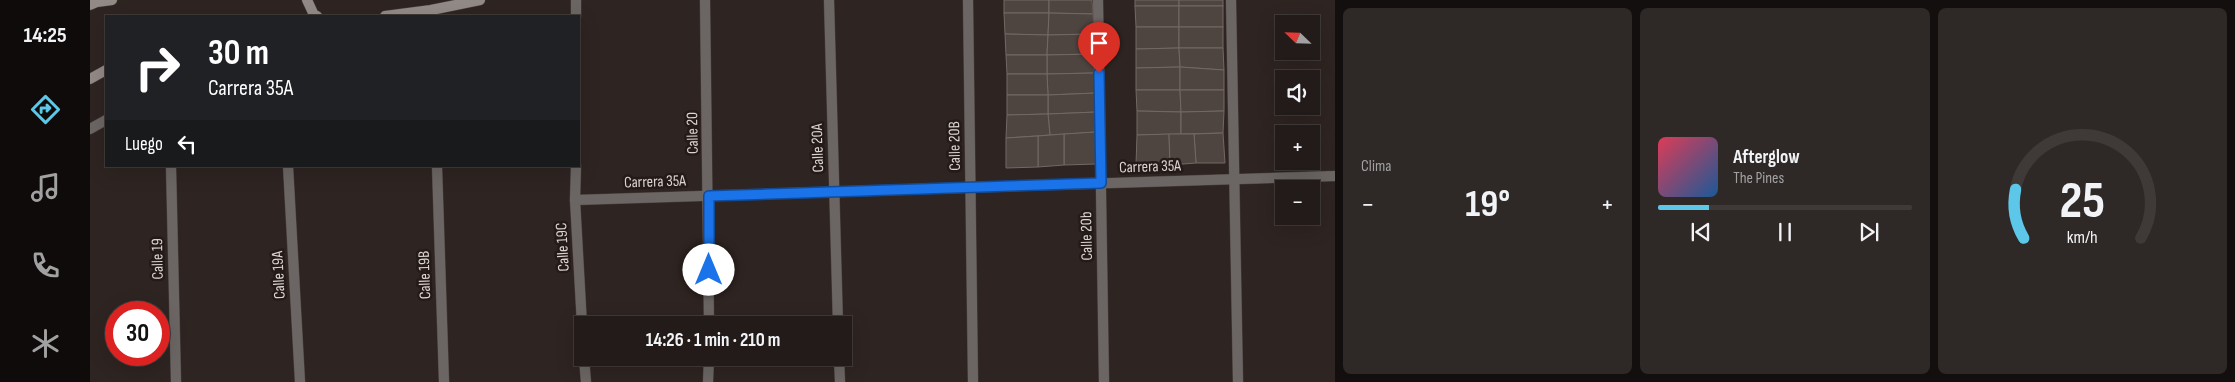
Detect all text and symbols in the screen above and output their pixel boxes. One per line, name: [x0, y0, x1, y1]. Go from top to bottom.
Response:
north arrow: [1275, 15, 1320, 60]
map controls: [1275, 15, 1320, 225]
text: 14:25: [23, 22, 67, 49]
pin: [1078, 22, 1120, 73]
icon: arrive: [1085, 29, 1113, 57]
text: 30 m: [208, 32, 269, 75]
icon: right: [125, 35, 190, 100]
button: sound: [1275, 70, 1320, 115]
text: Carrera 35A: [208, 75, 293, 102]
icon: directions: [28, 92, 63, 127]
street label: Calle 20: [683, 112, 703, 154]
street label: Calle 20B: [945, 121, 965, 171]
street label: Calle 20A: [808, 123, 828, 173]
button: +: [1275, 125, 1320, 170]
icon: left: [173, 130, 201, 158]
text: Luego: [125, 133, 163, 156]
text: Afterglow: [1733, 146, 1800, 169]
street label: Carrera 35A: [1119, 156, 1181, 178]
text: Clima: [1361, 157, 1391, 176]
text: The Pines: [1733, 169, 1784, 188]
icon: music: [28, 170, 63, 205]
text: 25: [2060, 170, 2105, 233]
street label: Carrera 35A: [624, 171, 686, 193]
button: −: [1275, 180, 1320, 225]
text: 19°: [1465, 182, 1510, 227]
text: −: [1361, 188, 1375, 221]
text: +: [1601, 188, 1614, 221]
street label: Calle 20b: [1077, 211, 1097, 261]
icon: previous: [1687, 218, 1715, 246]
icon: pause: [1771, 218, 1799, 246]
icon: next: [1855, 218, 1883, 246]
street label: Calle 19C: [552, 222, 574, 272]
text: km/h: [2067, 227, 2098, 248]
street label: Calle 19: [148, 238, 168, 280]
position arrow: [682, 243, 734, 295]
icon: phone: [28, 248, 63, 283]
street label: Calle 19A: [268, 250, 290, 300]
street label: Calle 19B: [415, 250, 435, 300]
speed limit sign: 30: [105, 301, 170, 366]
icon: climate: [28, 326, 63, 361]
text: 14:26 · 1 min · 210 m: [646, 329, 780, 352]

